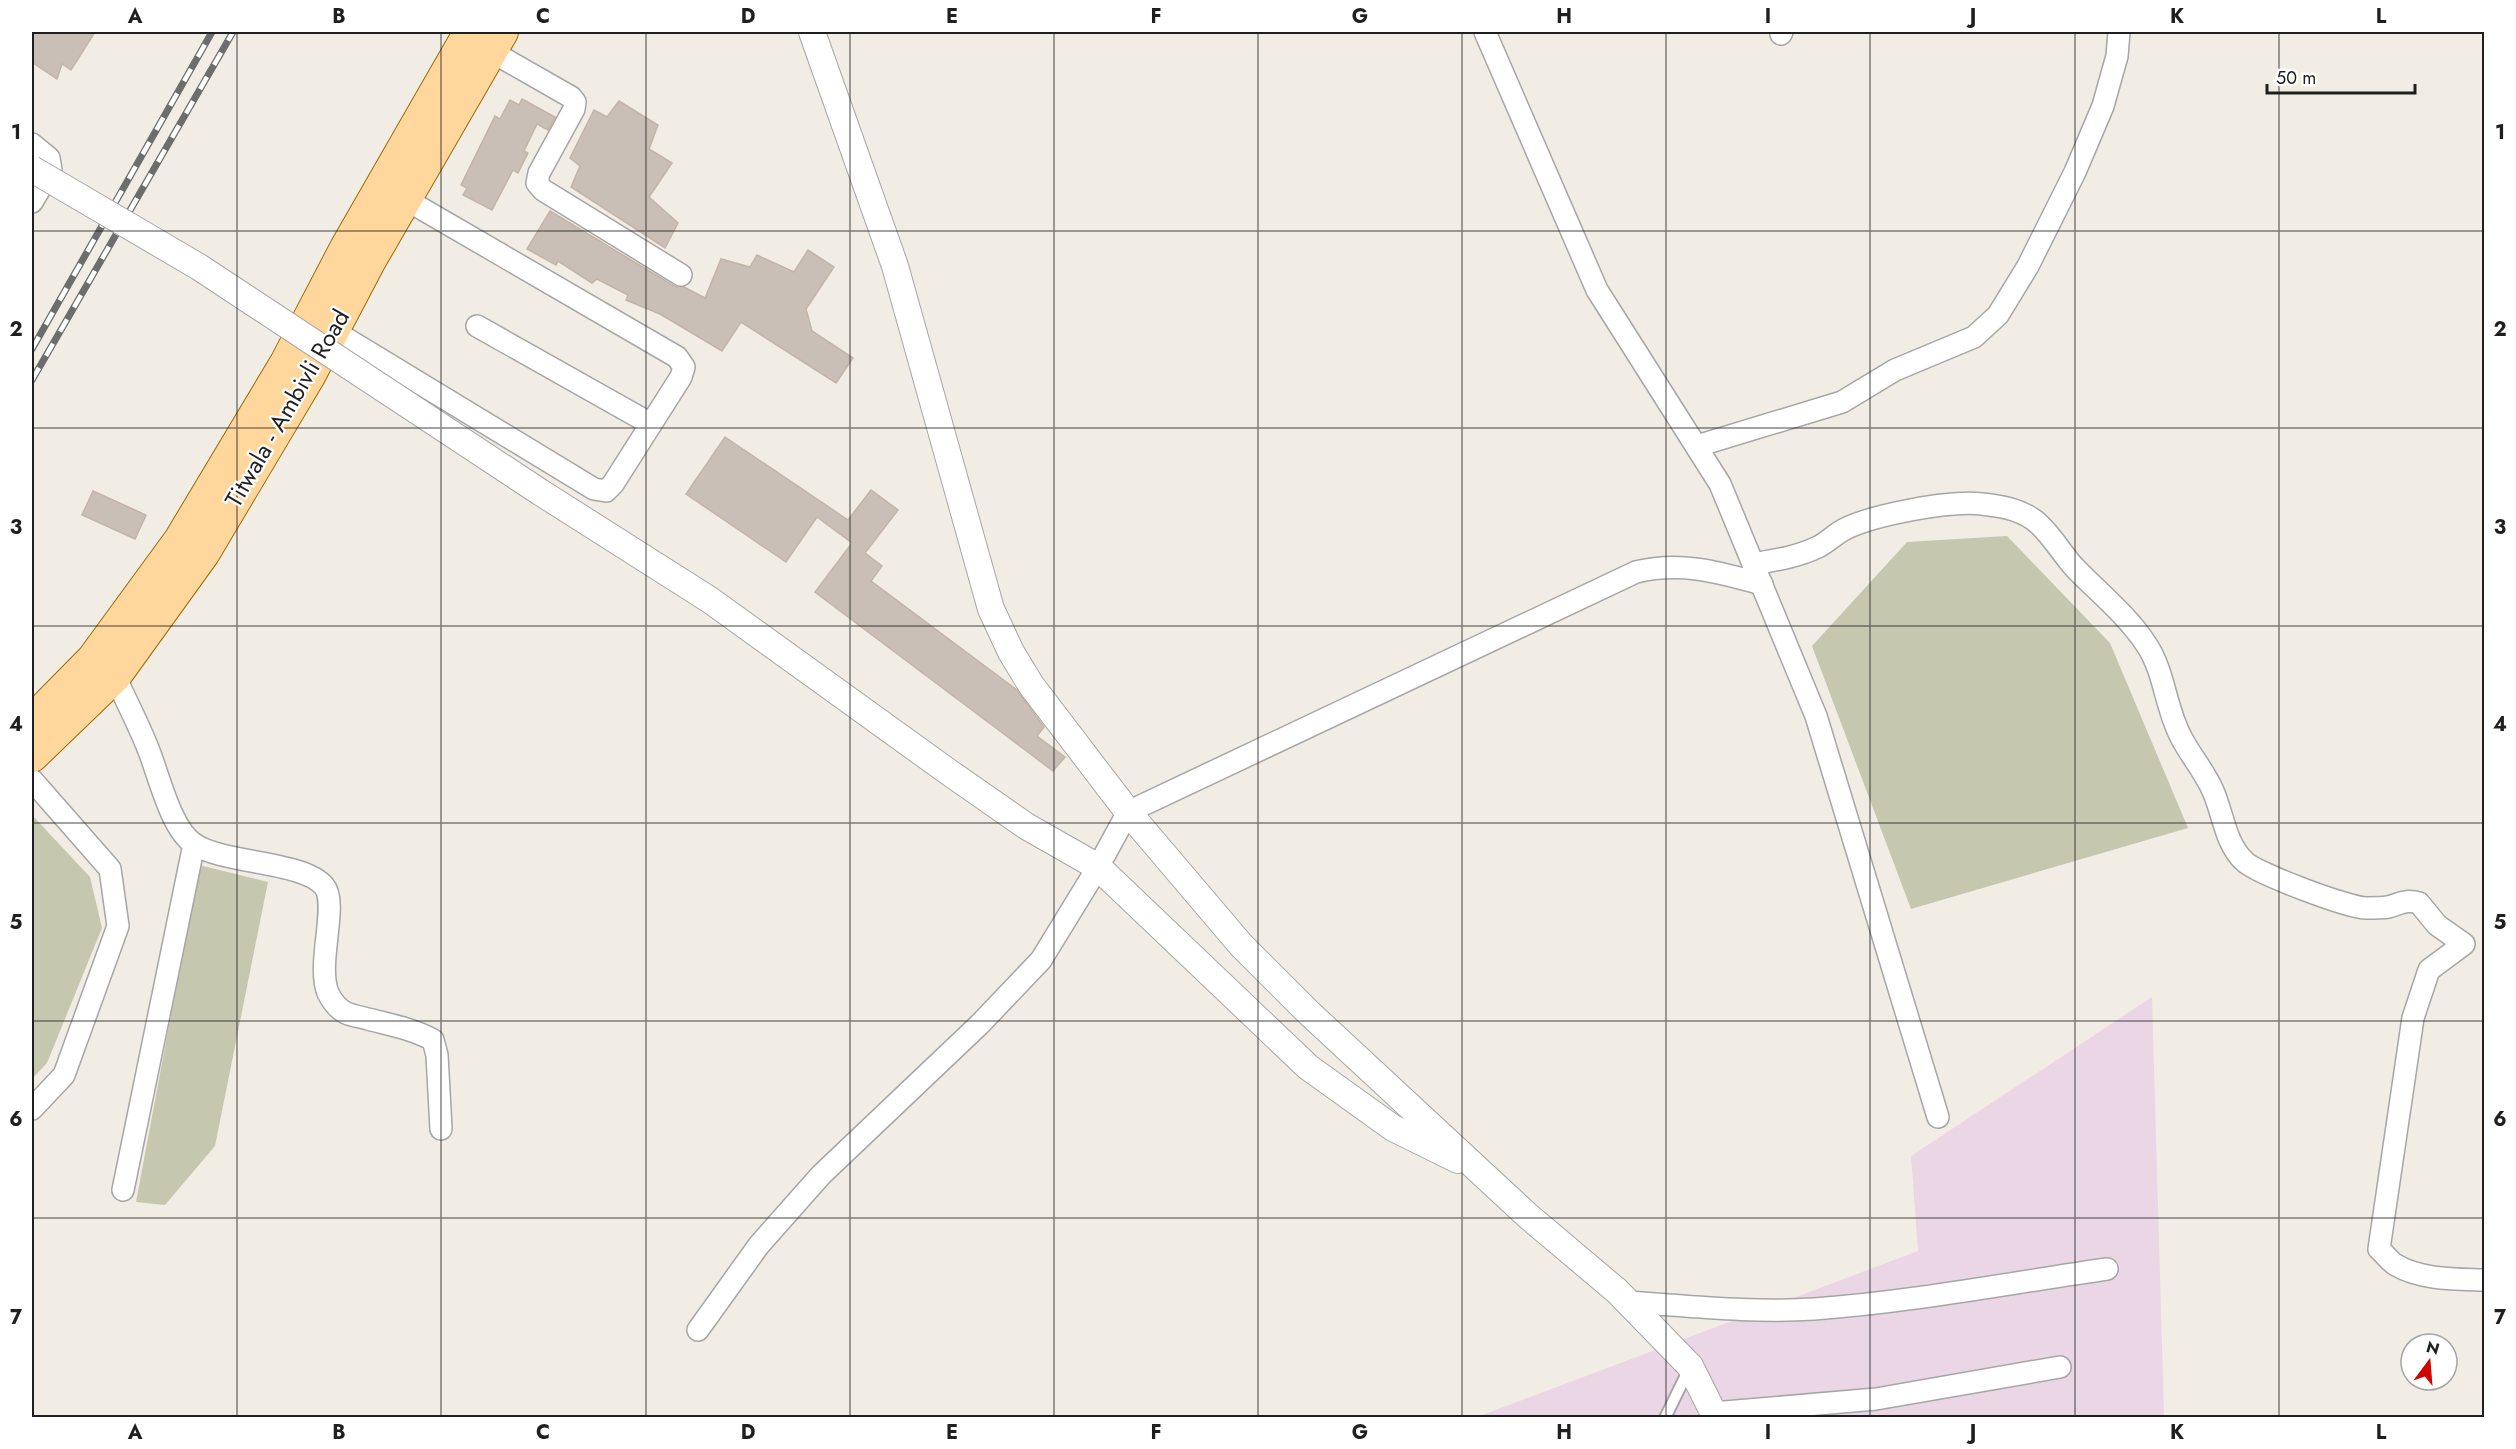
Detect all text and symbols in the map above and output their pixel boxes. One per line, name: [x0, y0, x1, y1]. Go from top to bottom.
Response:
text: A: [127, 2, 143, 31]
text: B: [332, 2, 346, 31]
text: C: [536, 2, 550, 31]
text: D: [741, 2, 755, 31]
text: E: [946, 2, 958, 31]
text: F: [1150, 2, 1162, 31]
text: G: [1352, 2, 1368, 31]
text: H: [1556, 2, 1572, 31]
text: I: [1765, 2, 1771, 31]
text: J: [1966, 2, 1976, 31]
text: K: [2170, 2, 2184, 31]
text: L: [2376, 2, 2387, 31]
scale bar: [2267, 57, 2416, 95]
text: 50 m: [2276, 65, 2316, 91]
text: 1: [11, 118, 21, 147]
text: 1: [2495, 118, 2505, 147]
street label: Titwala - Ambivli Road: [216, 303, 358, 513]
text: 2: [9, 315, 23, 344]
text: 2: [2493, 315, 2507, 344]
text: 3: [10, 513, 22, 542]
text: 3: [2494, 513, 2506, 542]
text: 4: [9, 710, 23, 739]
text: 4: [2493, 710, 2507, 739]
text: 5: [10, 908, 23, 937]
text: 5: [2494, 908, 2507, 937]
text: 6: [9, 1105, 23, 1134]
text: 6: [2493, 1105, 2507, 1134]
text: 7: [10, 1303, 23, 1332]
text: 7: [2494, 1303, 2507, 1332]
north arrow: [2399, 1332, 2459, 1392]
text: N: [2424, 1335, 2442, 1361]
text: A: [127, 1418, 143, 1447]
text: B: [332, 1418, 346, 1447]
text: C: [536, 1418, 550, 1447]
text: D: [741, 1418, 755, 1447]
text: E: [946, 1418, 958, 1447]
text: F: [1150, 1418, 1162, 1447]
text: G: [1352, 1418, 1368, 1447]
text: H: [1556, 1418, 1572, 1447]
text: I: [1765, 1418, 1771, 1447]
text: J: [1966, 1418, 1976, 1447]
text: K: [2170, 1418, 2184, 1447]
text: L: [2376, 1418, 2387, 1447]

